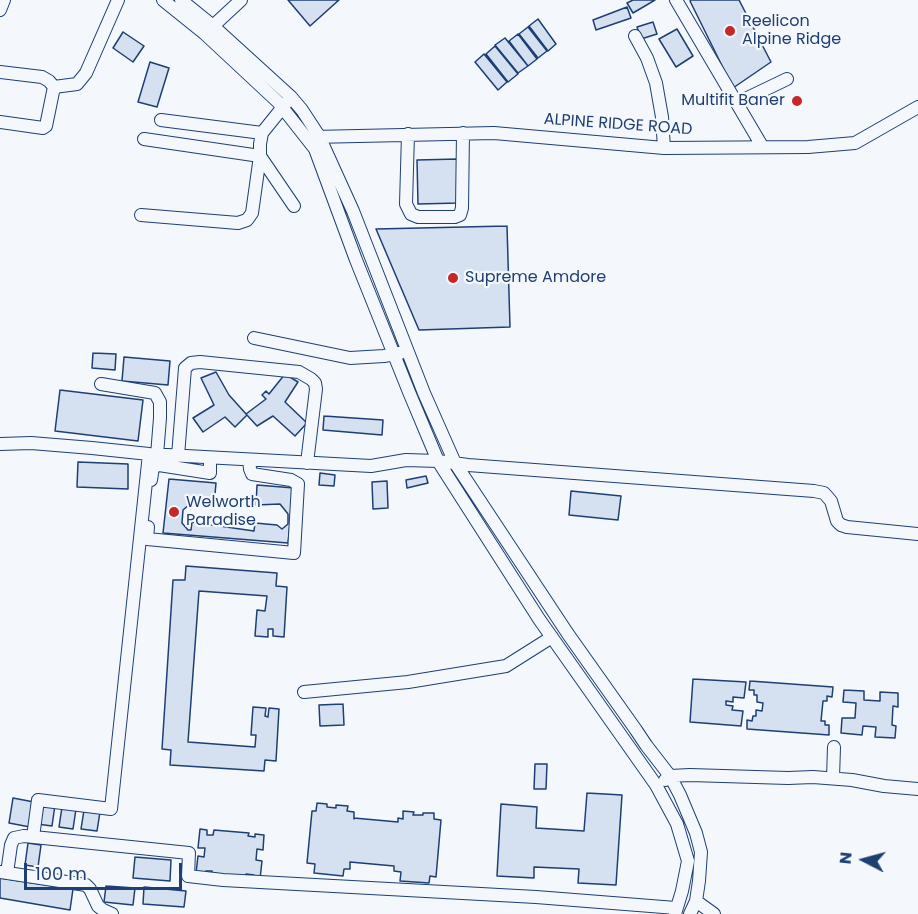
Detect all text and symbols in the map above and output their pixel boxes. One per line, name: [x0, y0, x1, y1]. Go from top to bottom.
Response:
place label: Reelicon Alpine Ridge: [742, 12, 841, 50]
marker: Reelicon Alpine Ridge: [723, 24, 737, 38]
place label: Multifit Baner: [681, 91, 785, 111]
marker: Multifit Baner: [790, 94, 804, 108]
street label: ALPINE RIDGE ROAD: [543, 110, 693, 140]
place label: Supreme Amdore: [465, 268, 606, 288]
marker: Supreme Amdore: [446, 271, 460, 285]
place label: Welworth Paradise: [186, 493, 261, 531]
marker: Welworth Paradise: [167, 505, 181, 519]
north arrow: [834, 830, 894, 890]
scale bar: [27, 851, 184, 889]
text: N: [834, 851, 858, 865]
text: 100 m: [35, 861, 87, 886]

